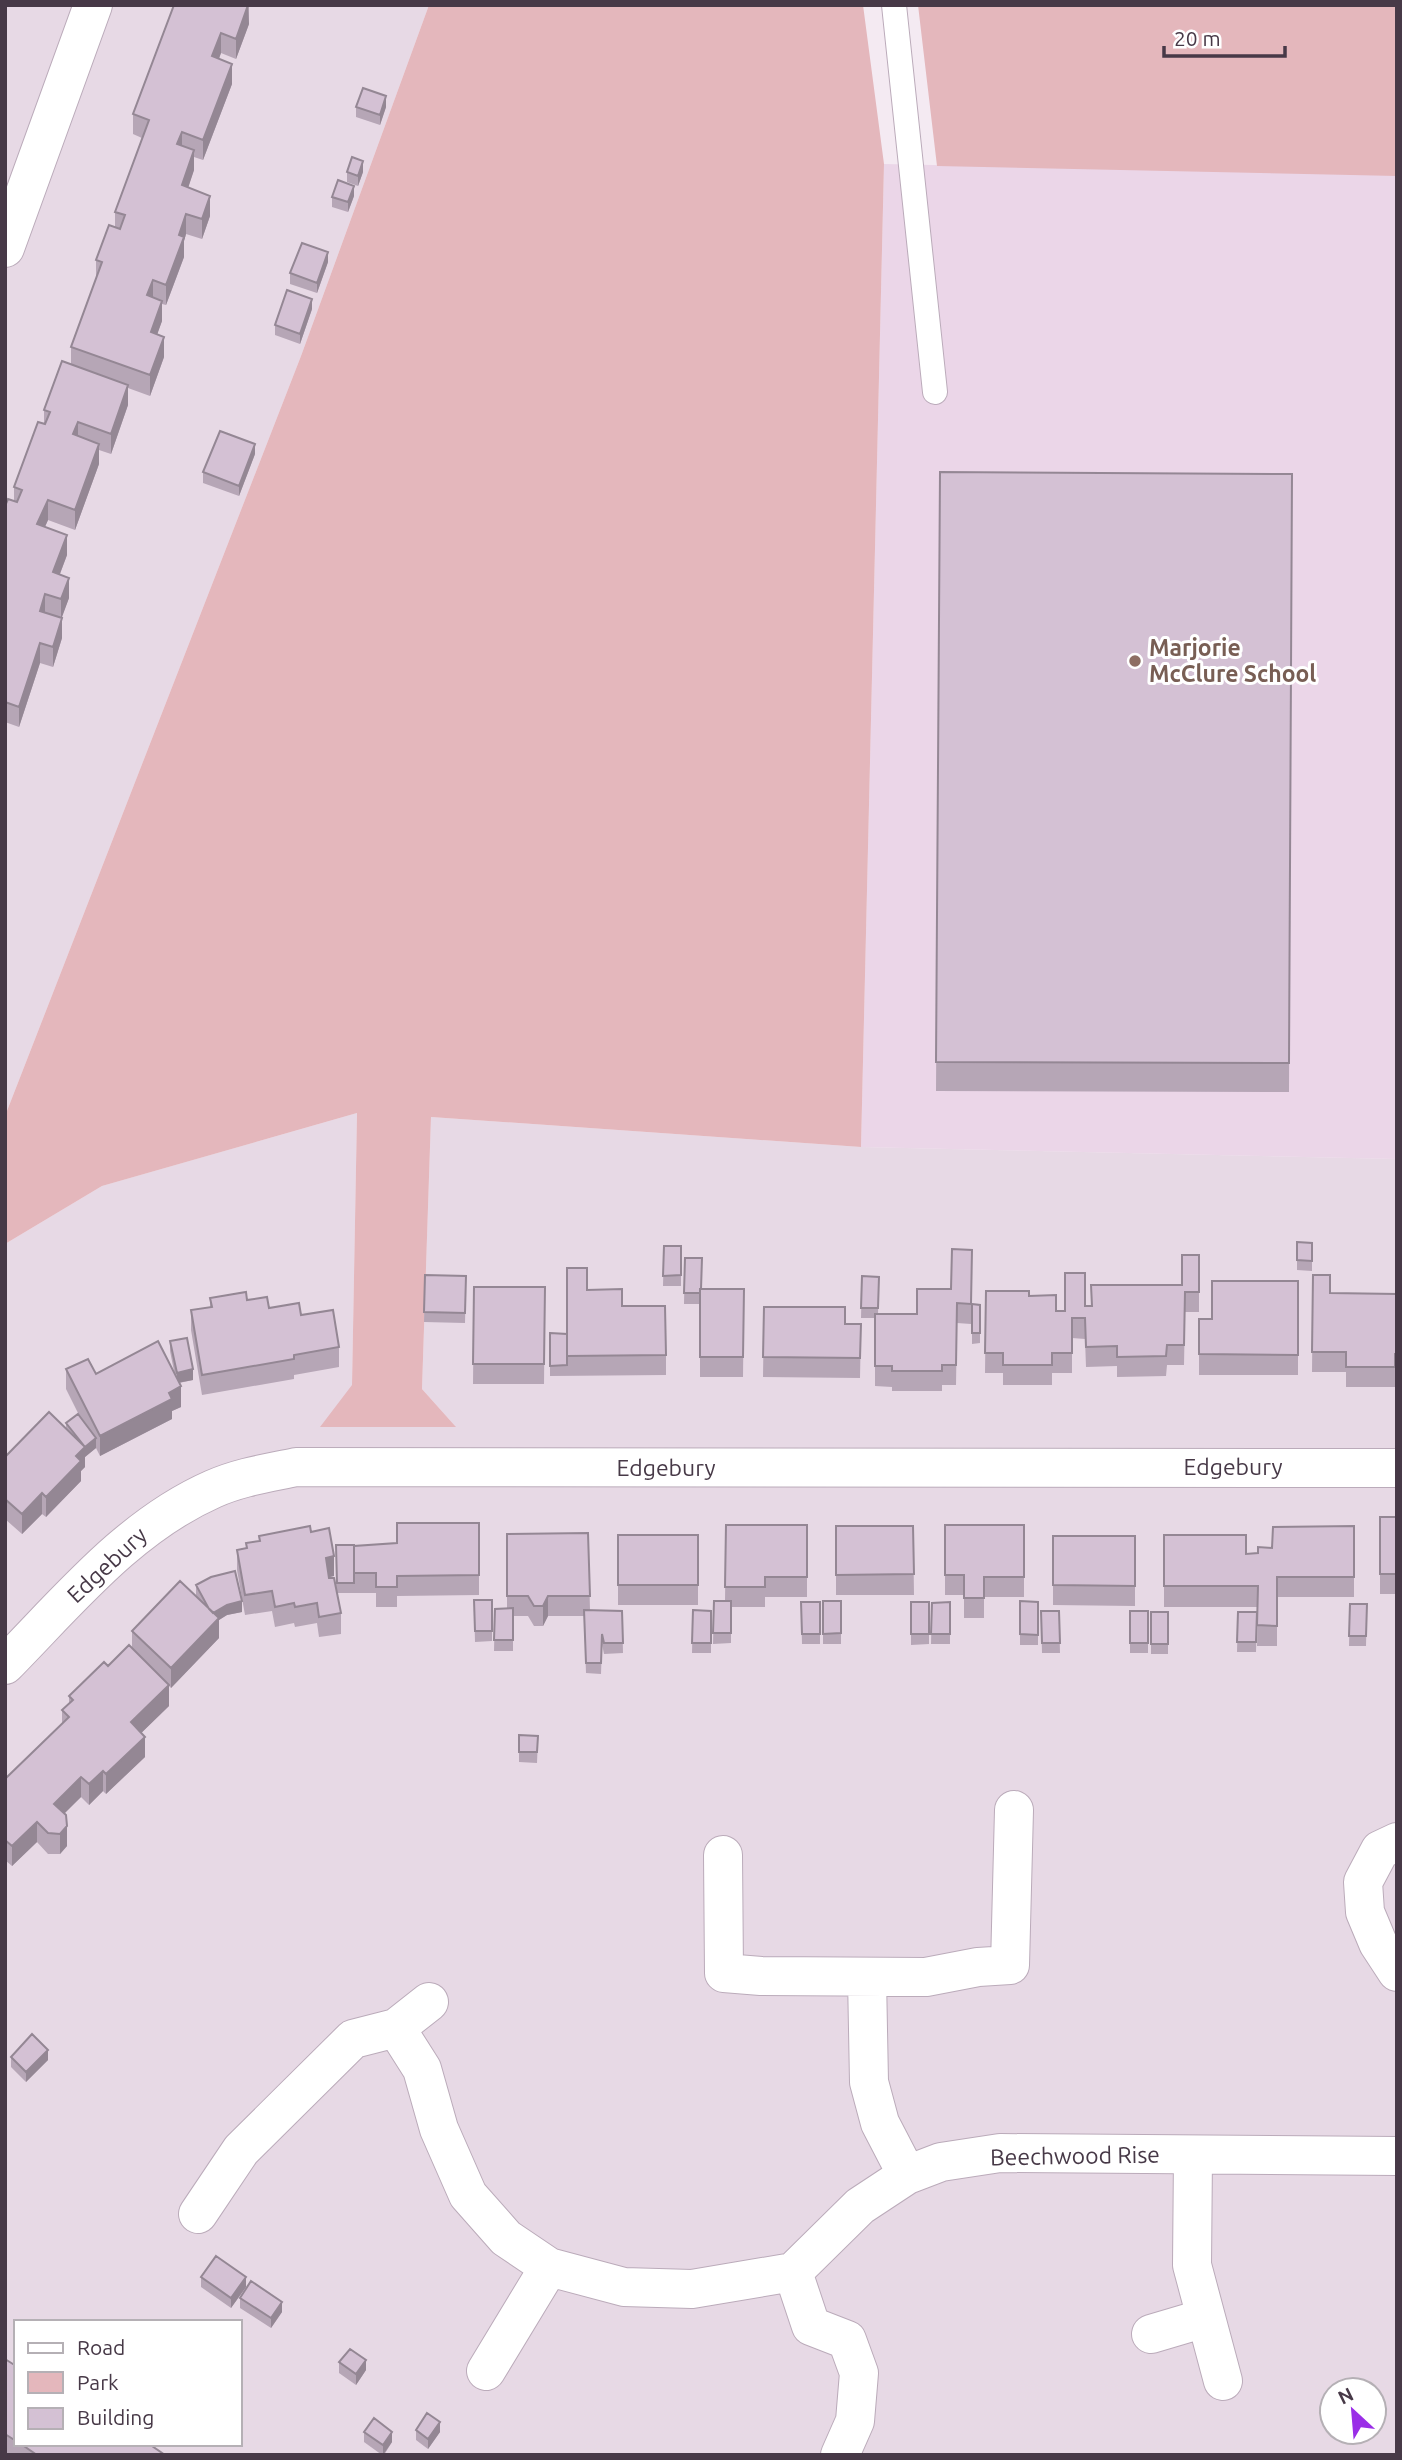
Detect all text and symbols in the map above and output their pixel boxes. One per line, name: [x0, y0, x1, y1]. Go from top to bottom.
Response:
scale bar: [1164, 14, 1285, 58]
text: 20 m: [1174, 26, 1221, 50]
place label: Marjorie McClure School: [1149, 635, 1316, 686]
marker: Marjorie McClure School: [1127, 653, 1143, 669]
street label: Edgebury: [1184, 1454, 1282, 1479]
street label: Edgebury: [617, 1455, 715, 1480]
street label: Edgebury: [62, 1522, 151, 1608]
street label: Beechwood Rise: [990, 2142, 1160, 2169]
legend: [14, 2320, 242, 2446]
text: Road: [77, 2335, 125, 2359]
text: Park: [77, 2370, 119, 2394]
north arrow: [1318, 2376, 1388, 2446]
text: N: [1334, 2383, 1357, 2409]
text: Building: [77, 2405, 154, 2429]

